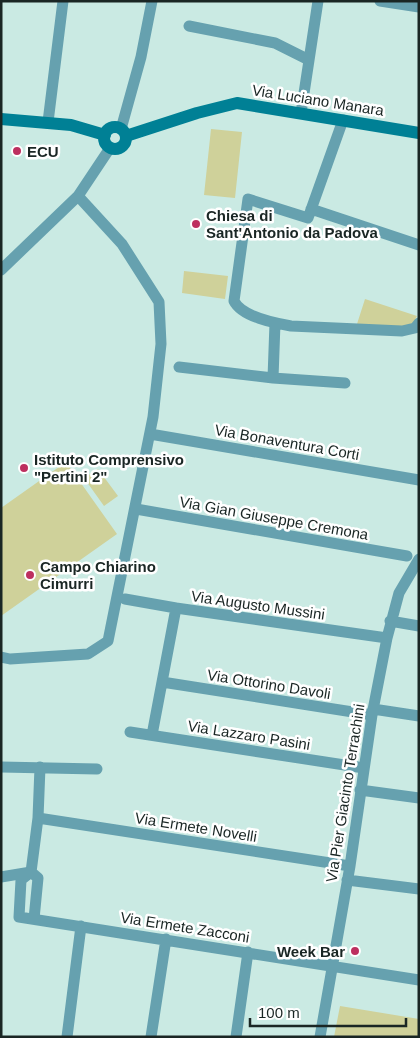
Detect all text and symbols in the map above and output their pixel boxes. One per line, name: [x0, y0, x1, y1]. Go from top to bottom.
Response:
street label: Via Luciano Manara: [251, 81, 386, 119]
place label: ECU: [27, 143, 59, 160]
marker: ECU: [11, 145, 23, 157]
place label: Chiesa di Sant'Antonio da Padova: [206, 207, 379, 241]
marker: Chiesa di Sant'Antonio da Padova: [190, 218, 202, 230]
street label: Via Bonaventura Corti: [213, 421, 361, 463]
place label: Istituto Comprensivo "Pertini 2": [34, 451, 184, 485]
marker: Istituto Comprensivo "Pertini 2": [18, 462, 30, 474]
street label: Via Gian Giuseppe Cremona: [178, 493, 370, 543]
place label: Campo Chiarino Cimurri: [40, 558, 156, 592]
marker: Campo Chiarino Cimurri: [24, 569, 36, 581]
street label: Via Augusto Mussini: [190, 587, 326, 623]
street label: Via Ottorino Davoli: [206, 666, 332, 702]
street label: Via Pier Giacinto Terrachini: [322, 703, 368, 883]
street label: Via Lazzaro Pasini: [186, 717, 312, 753]
street label: Via Ermete Novelli: [134, 809, 258, 845]
street label: Via Ermete Zacconi: [119, 908, 251, 946]
place label: Week Bar: [277, 943, 345, 960]
marker: Week Bar: [349, 945, 361, 957]
scale bar: [250, 996, 406, 1028]
text: 100 m: [258, 1004, 300, 1021]

